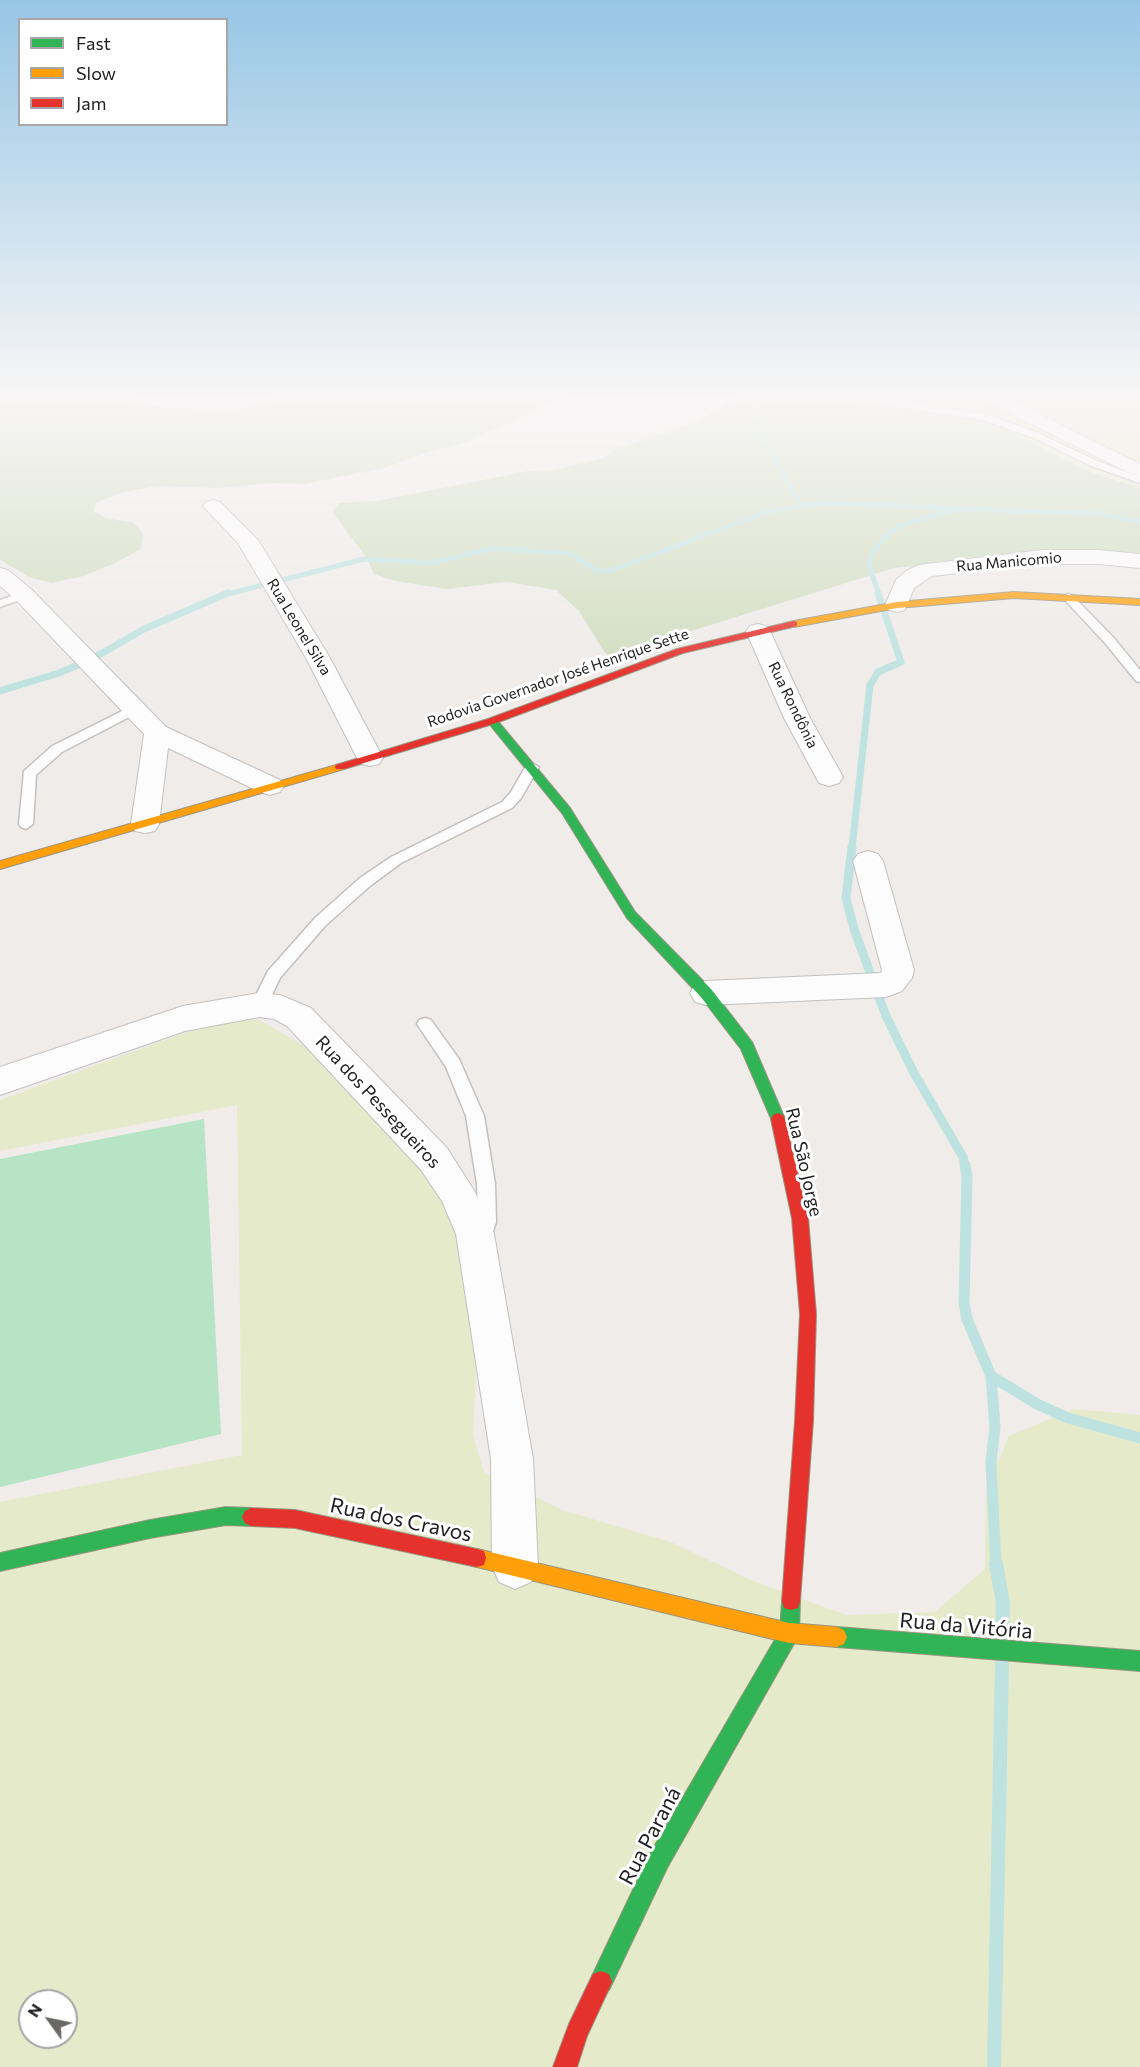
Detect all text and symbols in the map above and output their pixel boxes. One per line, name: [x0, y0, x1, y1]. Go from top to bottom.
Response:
legend: [18, 18, 228, 126]
text: Fast: [76, 32, 111, 54]
text: Slow: [76, 62, 116, 84]
text: Jam: [76, 92, 106, 114]
street label: Rua Manicomio: [955, 548, 1063, 576]
street label: Rua Leonel Silva: [263, 575, 335, 679]
street label: Rodovia Governador José Henrique Sette: [425, 625, 691, 731]
street label: Rua Rondônia: [764, 659, 822, 751]
street label: Rua dos Pessegueiros: [311, 1031, 445, 1173]
street label: Rua São Jorge: [781, 1105, 827, 1219]
street label: Rua dos Cravos: [328, 1493, 474, 1547]
street label: Rua da Vitória: [898, 1608, 1034, 1644]
street label: Rua Paraná: [614, 1783, 686, 1889]
north arrow: [18, 1989, 78, 2049]
text: N: [23, 2000, 45, 2020]

